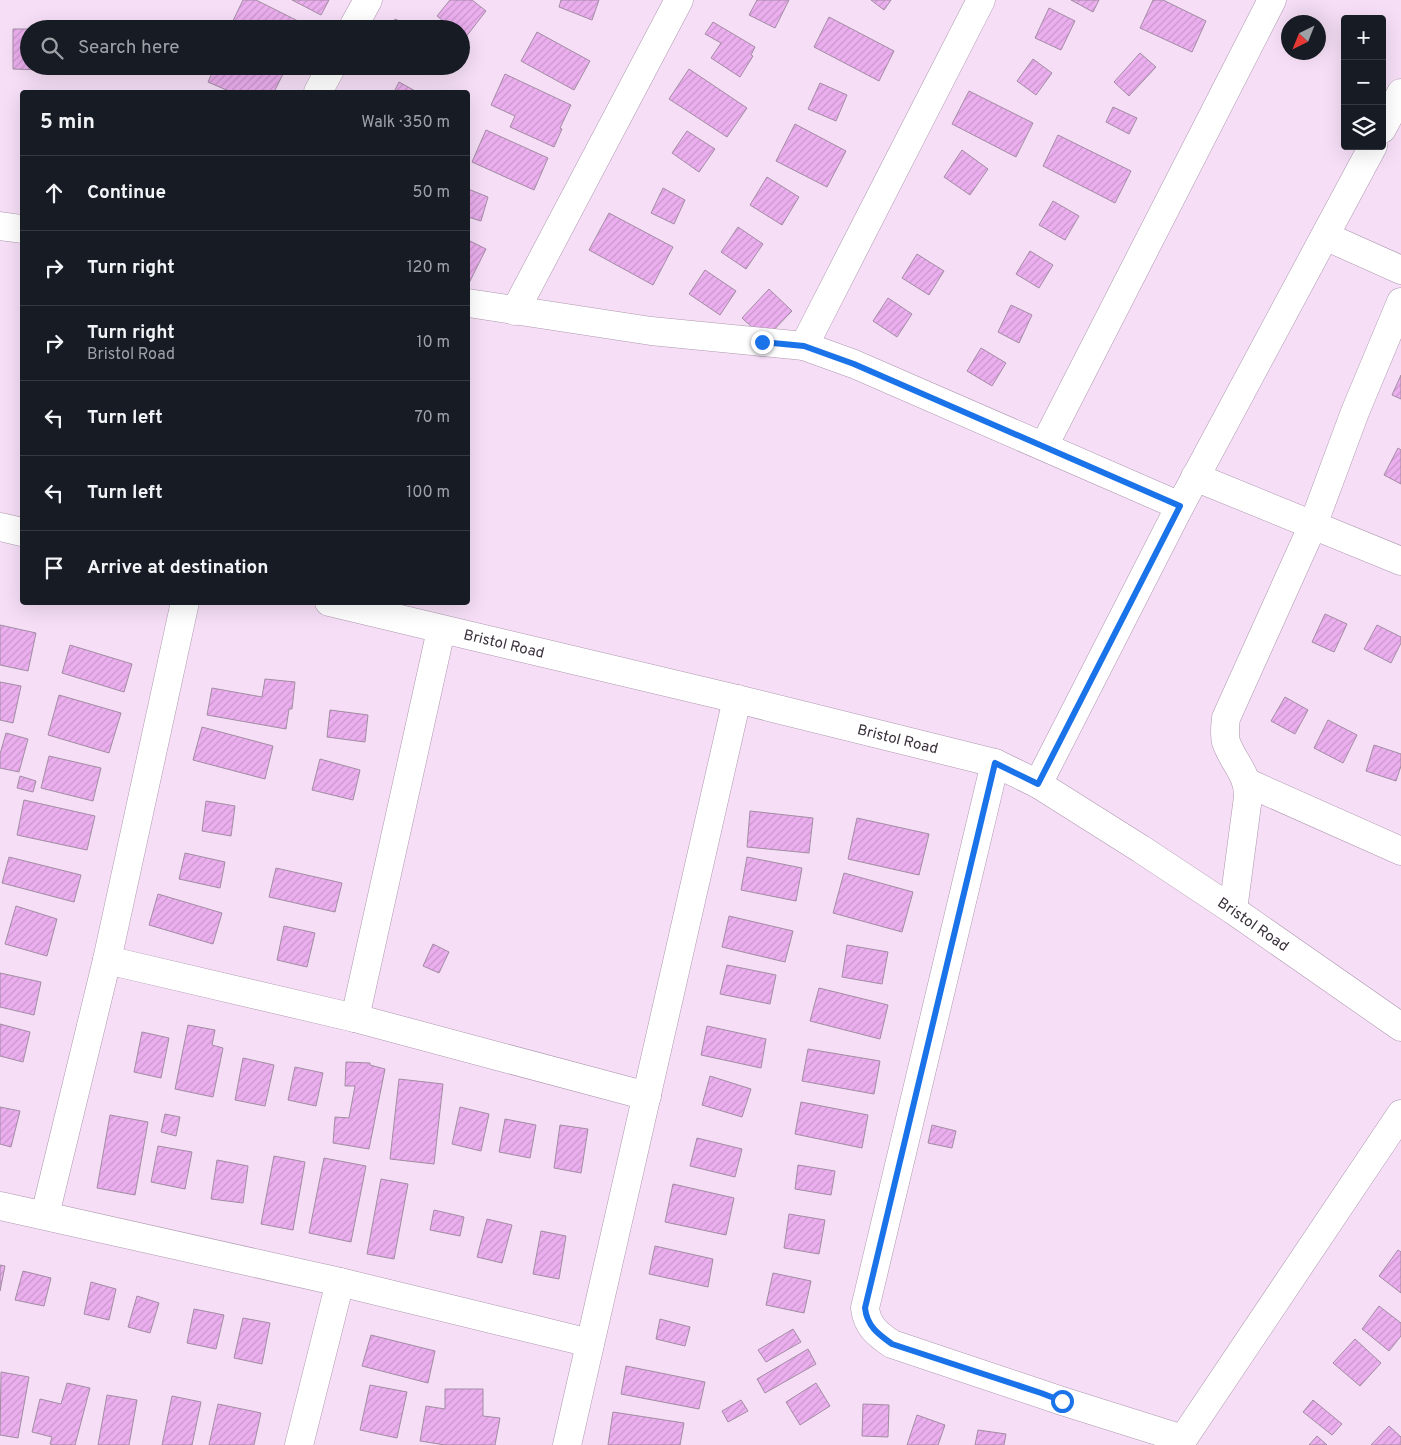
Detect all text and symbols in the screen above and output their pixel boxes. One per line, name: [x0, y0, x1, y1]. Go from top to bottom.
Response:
north arrow: [1281, 15, 1326, 60]
map controls: [1341, 15, 1386, 150]
button: +: [1341, 15, 1386, 60]
search box: [20, 20, 470, 75]
icon: search: [38, 34, 66, 62]
text: Search here: [78, 36, 180, 60]
button: −: [1341, 60, 1386, 105]
button: layers: [1341, 105, 1386, 150]
text: 5 min: [40, 109, 95, 136]
text: Walk · 350 m: [361, 113, 450, 133]
icon: ahead: [40, 179, 68, 207]
text: Continue: [87, 181, 166, 205]
text: 50 m: [413, 183, 450, 203]
icon: right: [40, 254, 68, 282]
text: Turn right: [87, 256, 175, 280]
text: 120 m: [407, 258, 450, 278]
text: Turn right: [87, 321, 175, 345]
icon: right: [40, 329, 68, 357]
route end: [751, 331, 774, 354]
text: 10 m: [416, 333, 450, 353]
text: Bristol Road: [87, 345, 175, 365]
icon: left: [40, 404, 68, 432]
text: Turn left: [87, 406, 163, 430]
text: 70 m: [415, 408, 450, 428]
icon: left: [40, 479, 68, 507]
text: Turn left: [87, 481, 163, 505]
text: 100 m: [406, 483, 450, 503]
icon: arrive: [40, 554, 68, 582]
text: Arrive at destination: [87, 556, 268, 580]
street label: Bristol Road: [461, 626, 546, 664]
street label: Bristol Road: [855, 721, 940, 759]
street label: Bristol Road: [1213, 894, 1292, 957]
route start: [1051, 1390, 1074, 1413]

